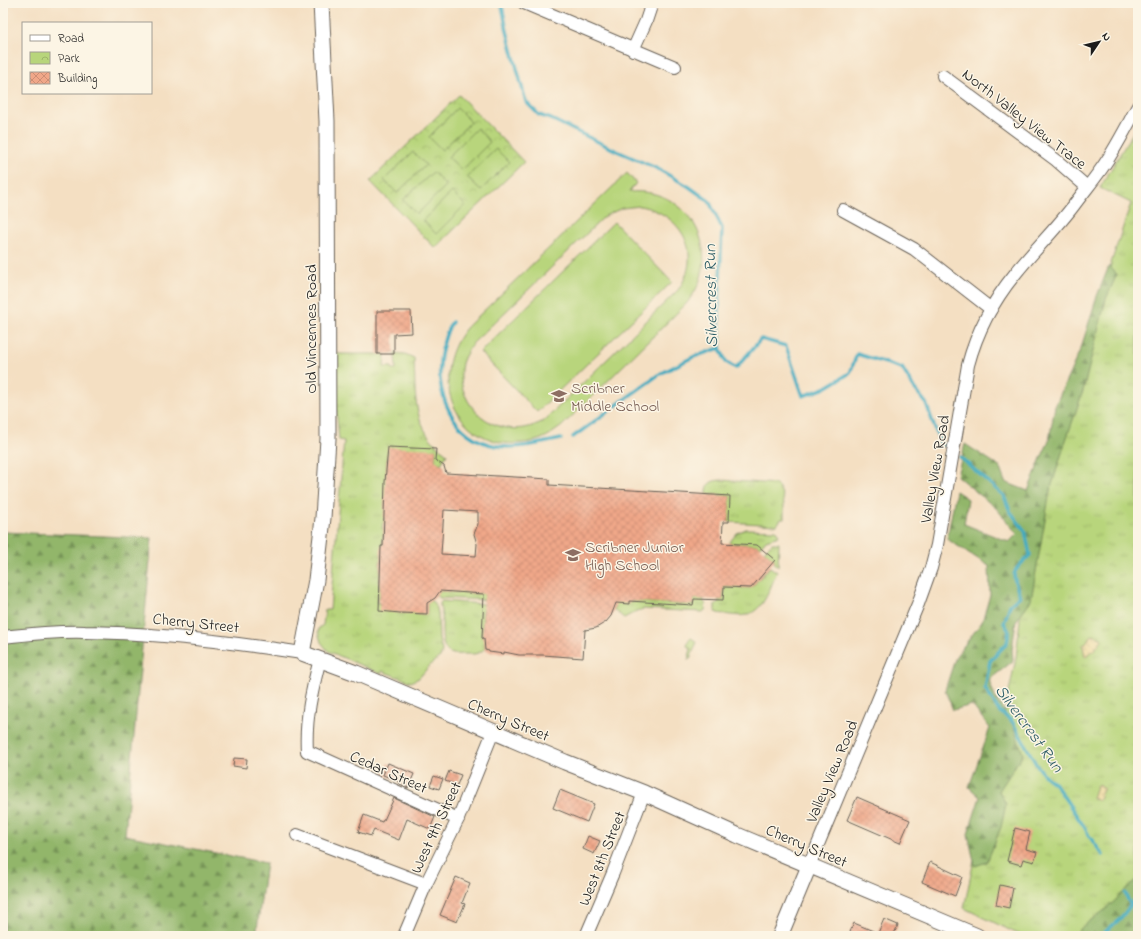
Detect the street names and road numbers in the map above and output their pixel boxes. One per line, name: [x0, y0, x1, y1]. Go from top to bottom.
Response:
street label: North Valley View Trace: [956, 63, 1092, 177]
street label: Old Vincennes Road: [300, 264, 324, 394]
street label: Valley View Road: [914, 413, 957, 526]
street label: Cherry Street: [151, 608, 241, 641]
street label: Cherry Street: [464, 693, 553, 749]
street label: Valley View Road: [800, 717, 865, 828]
street label: Cedar Street: [345, 745, 431, 801]
street label: West 9th Street: [405, 777, 469, 878]
street label: West 8th Street: [573, 807, 633, 910]
street label: Cherry Street: [762, 819, 851, 875]

